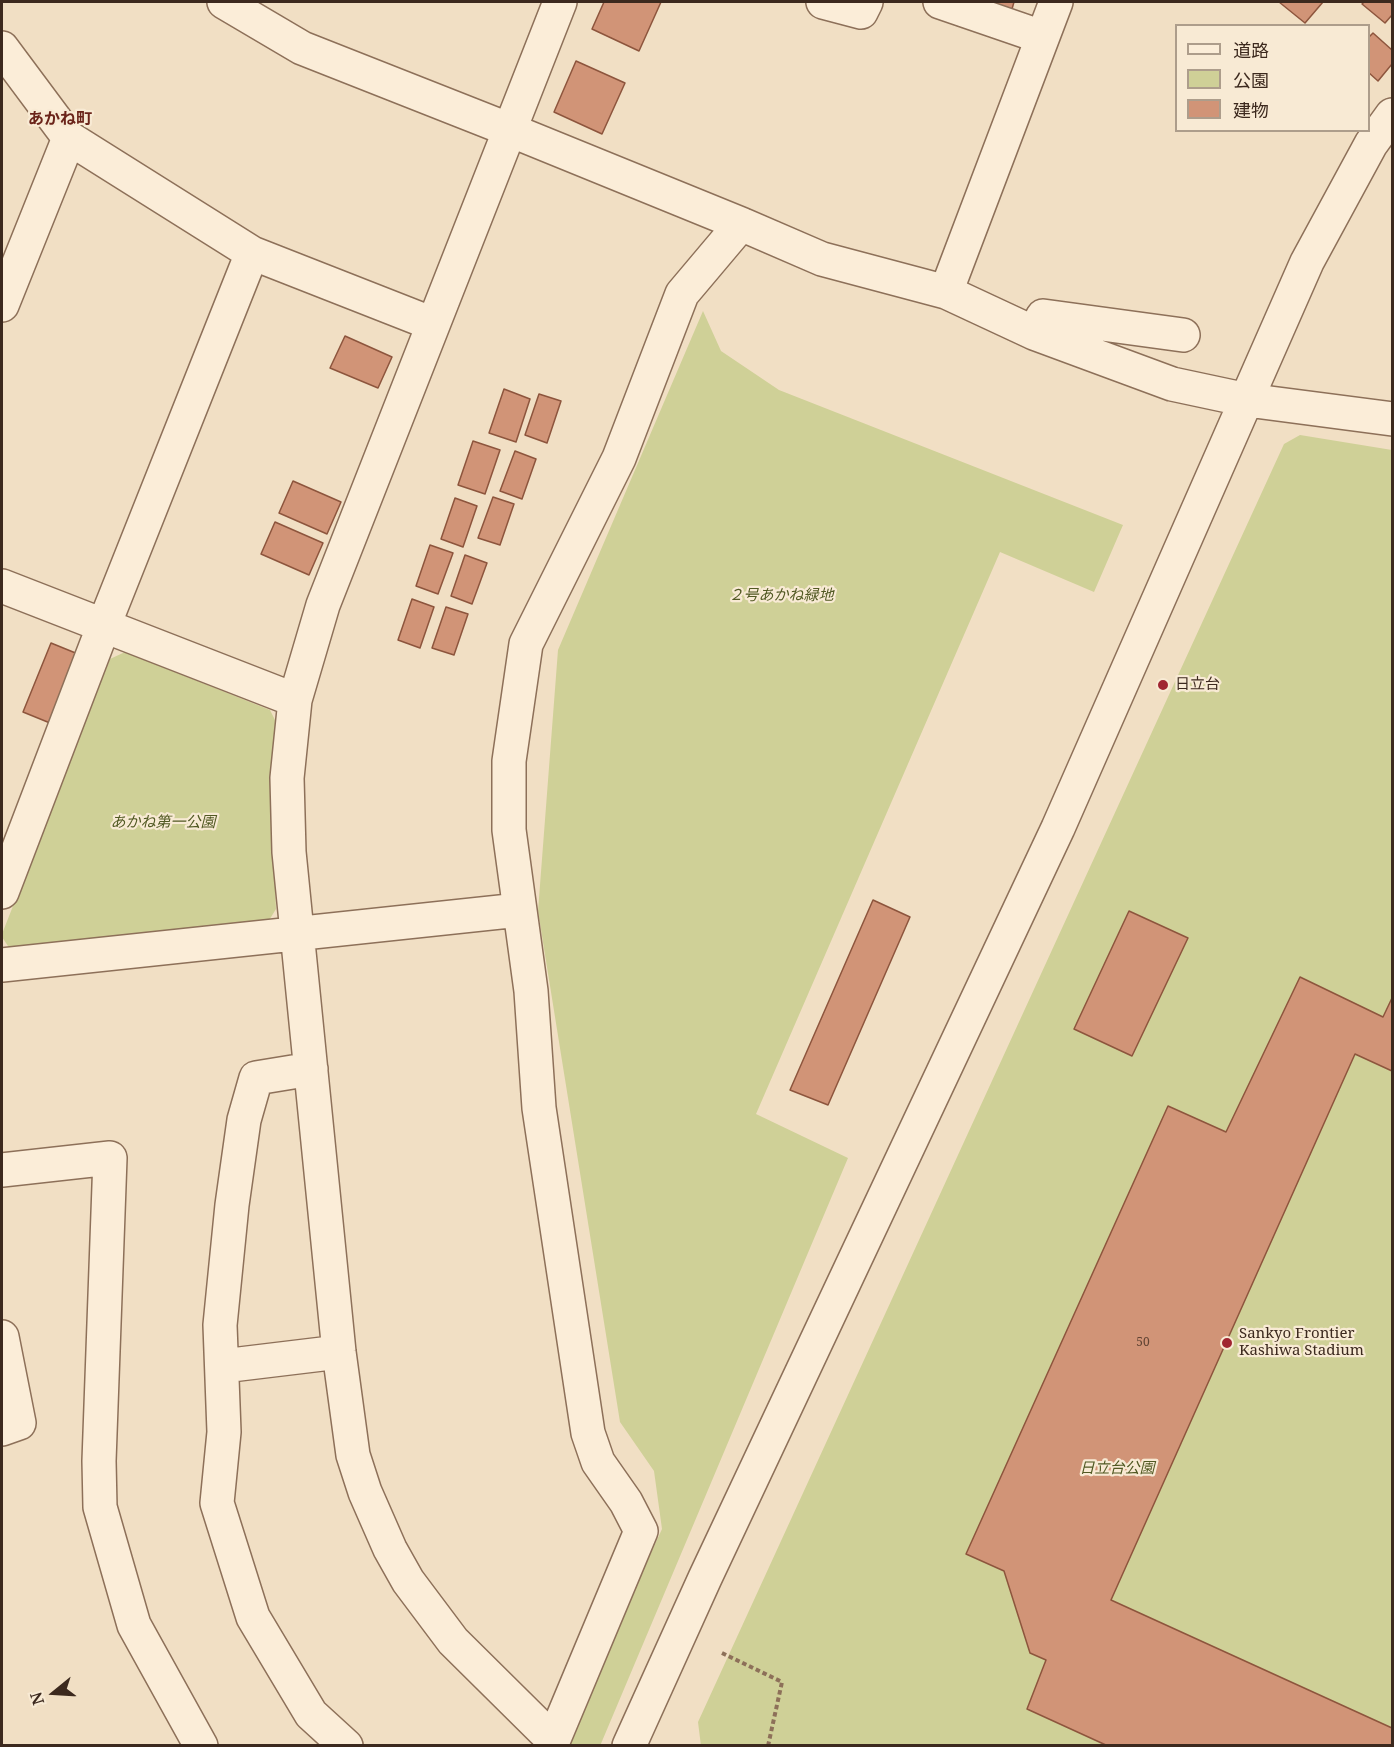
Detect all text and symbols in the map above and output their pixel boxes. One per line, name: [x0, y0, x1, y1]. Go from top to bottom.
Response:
legend: [1175, 24, 1370, 132]
text: 道路: [1233, 38, 1269, 62]
text: 公園: [1233, 68, 1269, 92]
text: 建物: [1233, 98, 1269, 122]
district label: あかね町: [28, 109, 92, 129]
park label: ２号あかね緑地: [729, 587, 833, 605]
place label: 日立台: [1175, 676, 1220, 694]
marker: 日立台: [1156, 678, 1170, 692]
park label: あかね第一公園: [111, 814, 215, 832]
place label: Sankyo Frontier Kashiwa Stadium: [1239, 1325, 1364, 1360]
house number: 50: [1136, 1336, 1150, 1350]
marker: Sankyo Frontier Kashiwa Stadium: [1220, 1336, 1234, 1350]
park label: 日立台公園: [1080, 1460, 1154, 1478]
north arrow: [24, 1663, 84, 1723]
text: N: [24, 1689, 49, 1708]

